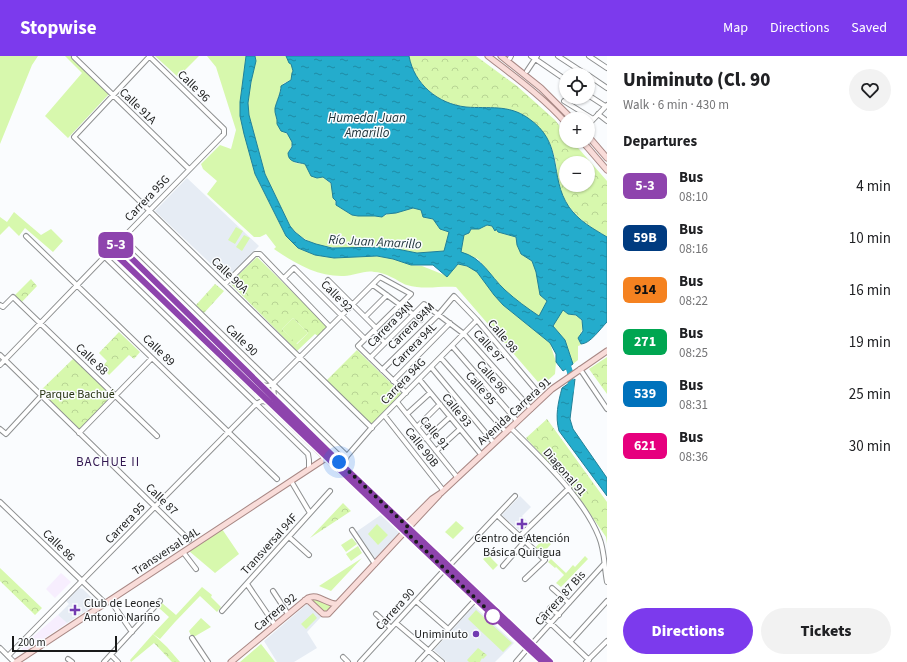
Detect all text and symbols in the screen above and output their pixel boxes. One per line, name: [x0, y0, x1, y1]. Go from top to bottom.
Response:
text: Stopwise: [20, 15, 96, 42]
text: Map: [723, 18, 748, 38]
text: Directions: [770, 18, 829, 38]
text: Saved: [851, 18, 887, 38]
street label: Calle 96: [174, 67, 214, 106]
text: Uniminuto (Cl. 90: [623, 67, 770, 94]
map controls: [559, 68, 595, 192]
button: locate: [559, 68, 595, 104]
button: heart: [849, 69, 891, 111]
street label: Calle 91A: [115, 84, 160, 129]
text: Walk · 6 min · 430 m: [623, 96, 729, 114]
water label: Humedal Juan Amarillo: [328, 109, 406, 142]
button: +: [559, 112, 595, 148]
text: Departures: [623, 131, 697, 152]
button: −: [559, 156, 595, 192]
text: Bus: [679, 167, 703, 188]
street label: Carrera 95G: [121, 171, 174, 225]
text: 5-3: [635, 176, 655, 196]
text: 4 min: [856, 176, 891, 197]
text: 08:10: [679, 188, 708, 206]
text: Bus: [679, 219, 703, 240]
text: 59B: [633, 228, 657, 248]
text: 10 min: [849, 228, 891, 249]
water label: Río Juan Amarillo: [328, 231, 422, 253]
line badge: 5-3: [93, 232, 139, 258]
text: 5-3: [106, 235, 126, 255]
text: 08:16: [679, 240, 708, 258]
street label: Calle 90A: [207, 253, 252, 298]
text: Bus: [679, 271, 703, 292]
street label: Calle 92: [317, 276, 357, 316]
text: 914: [634, 280, 656, 300]
text: 16 min: [849, 280, 891, 301]
text: 08:22: [679, 292, 708, 310]
street label: Carrera 94N: [363, 297, 417, 351]
street label: Carrera 94M: [384, 299, 439, 354]
street label: Calle 98: [483, 316, 522, 357]
street label: Carrera 94L: [388, 319, 441, 372]
street label: Calle 90: [222, 321, 262, 360]
text: Bus: [679, 323, 703, 344]
street label: Calle 97: [469, 326, 508, 367]
street label: Calle 89: [139, 331, 179, 370]
text: 271: [634, 332, 656, 352]
text: 19 min: [849, 332, 891, 353]
street label: Calle 88: [72, 340, 112, 379]
text: 08:25: [679, 344, 708, 362]
street label: Carrera 94G: [377, 354, 430, 408]
street label: Calle 96: [472, 357, 511, 398]
street label: Calle 95: [461, 368, 500, 409]
street label: Avenida Carrera 91: [474, 374, 555, 449]
text: Bus: [679, 375, 703, 396]
text: 539: [634, 384, 656, 404]
text: 25 min: [849, 384, 891, 405]
park label: Parque Bachué: [39, 386, 115, 403]
street label: Calle 93: [438, 390, 476, 431]
text: 08:31: [679, 396, 708, 414]
street label: Calle 91: [416, 413, 454, 454]
street label: Calle 90B: [401, 424, 443, 471]
text: Bus: [679, 427, 703, 448]
text: 621: [634, 436, 656, 456]
text: 30 min: [849, 436, 891, 457]
street label: Diagonal 91: [539, 445, 590, 500]
text: 08:36: [679, 448, 708, 466]
your location: [329, 452, 349, 472]
district label: BACHUE II: [76, 453, 140, 471]
street label: Calle 87: [142, 480, 182, 519]
street label: Carrera 95: [101, 499, 149, 548]
street label: Transversal 94F: [237, 510, 302, 579]
marker: Centro de Atención Básica Quirigua: [516, 518, 528, 530]
street label: Transversal 94L: [129, 523, 203, 580]
street label: Calle 86: [39, 526, 79, 565]
place label: Centro de Atención Básica Quirigua: [474, 530, 570, 561]
street label: Carrera 87 Bis: [531, 567, 590, 630]
street label: Carrera 90: [372, 585, 419, 634]
street label: Carrera 92: [250, 589, 300, 635]
place label: Club de Leones Antonio Nariño: [84, 595, 160, 626]
marker: Club de Leones Antonio Nariño: [69, 604, 81, 616]
unlabelled marker: [484, 607, 502, 625]
button: Directions: [623, 608, 753, 654]
button: Tickets: [761, 608, 891, 654]
place label: Uniminuto: [414, 626, 468, 643]
marker: Uniminuto: [471, 629, 481, 639]
scale bar: [12, 634, 117, 653]
text: 200 m: [18, 635, 46, 650]

